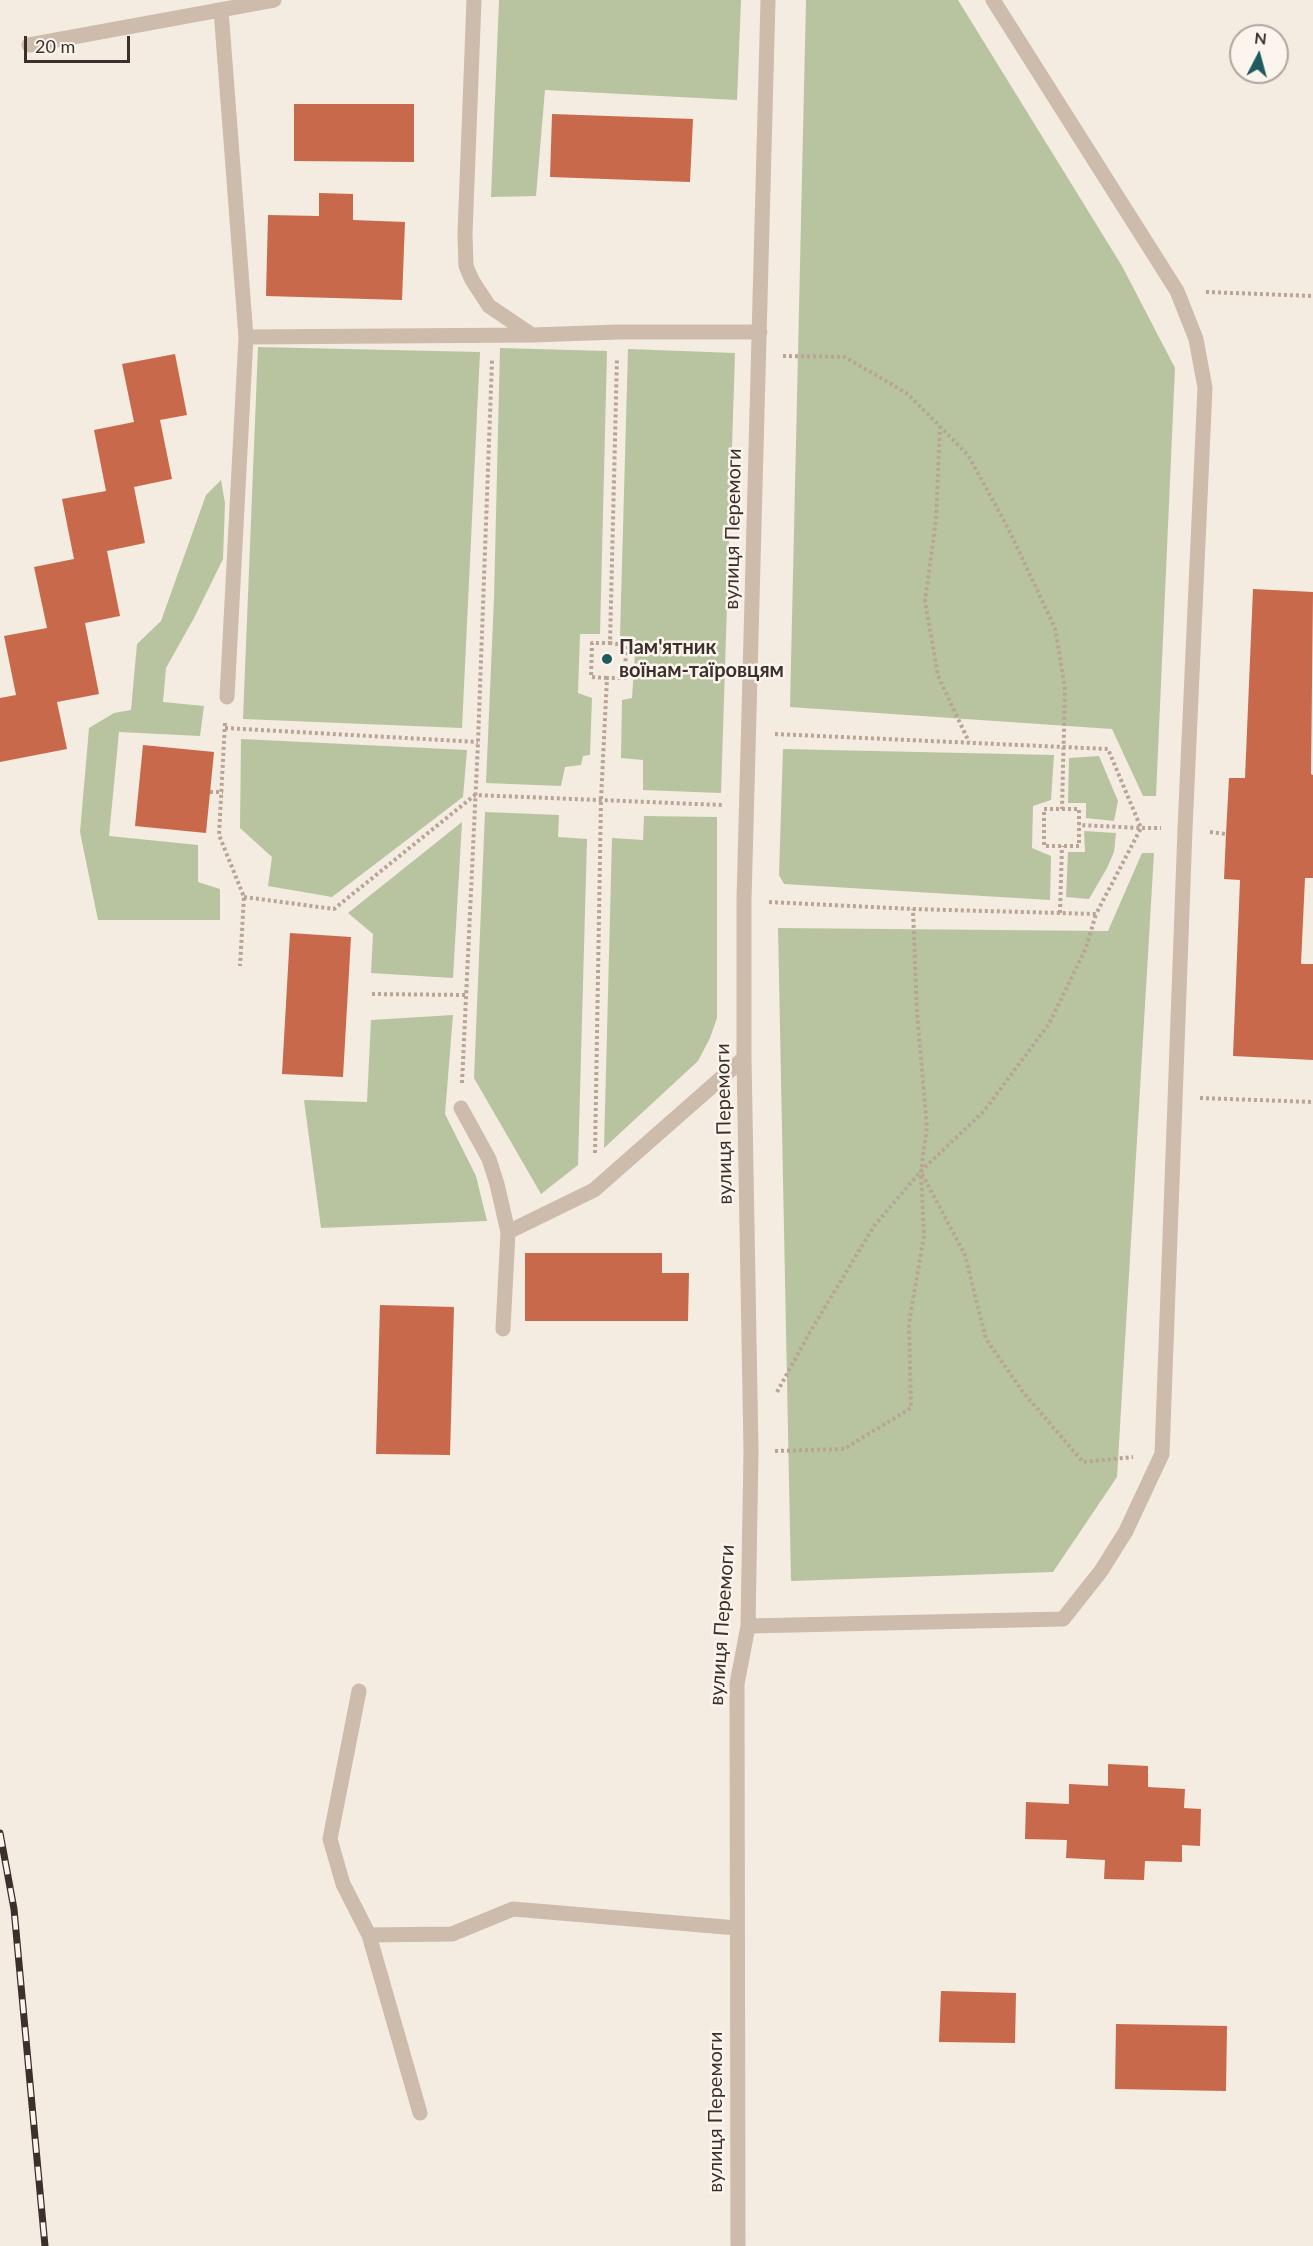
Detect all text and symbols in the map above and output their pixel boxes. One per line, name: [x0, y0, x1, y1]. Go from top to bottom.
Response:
scale bar: [27, 24, 134, 62]
north arrow: [1229, 24, 1289, 84]
text: N: [1254, 27, 1268, 48]
text: 20 m: [35, 35, 75, 57]
street label: вулиця Перемоги: [720, 448, 746, 610]
place label: Пам'ятник воїнам-таїровцям: [619, 636, 784, 683]
marker: Пам'ятник воїнам-таїровцям: [600, 652, 614, 666]
street label: вулиця Перемоги: [711, 1043, 737, 1205]
street label: вулиця Перемоги: [704, 1544, 740, 1706]
street label: вулиця Перемоги: [704, 2031, 728, 2193]

